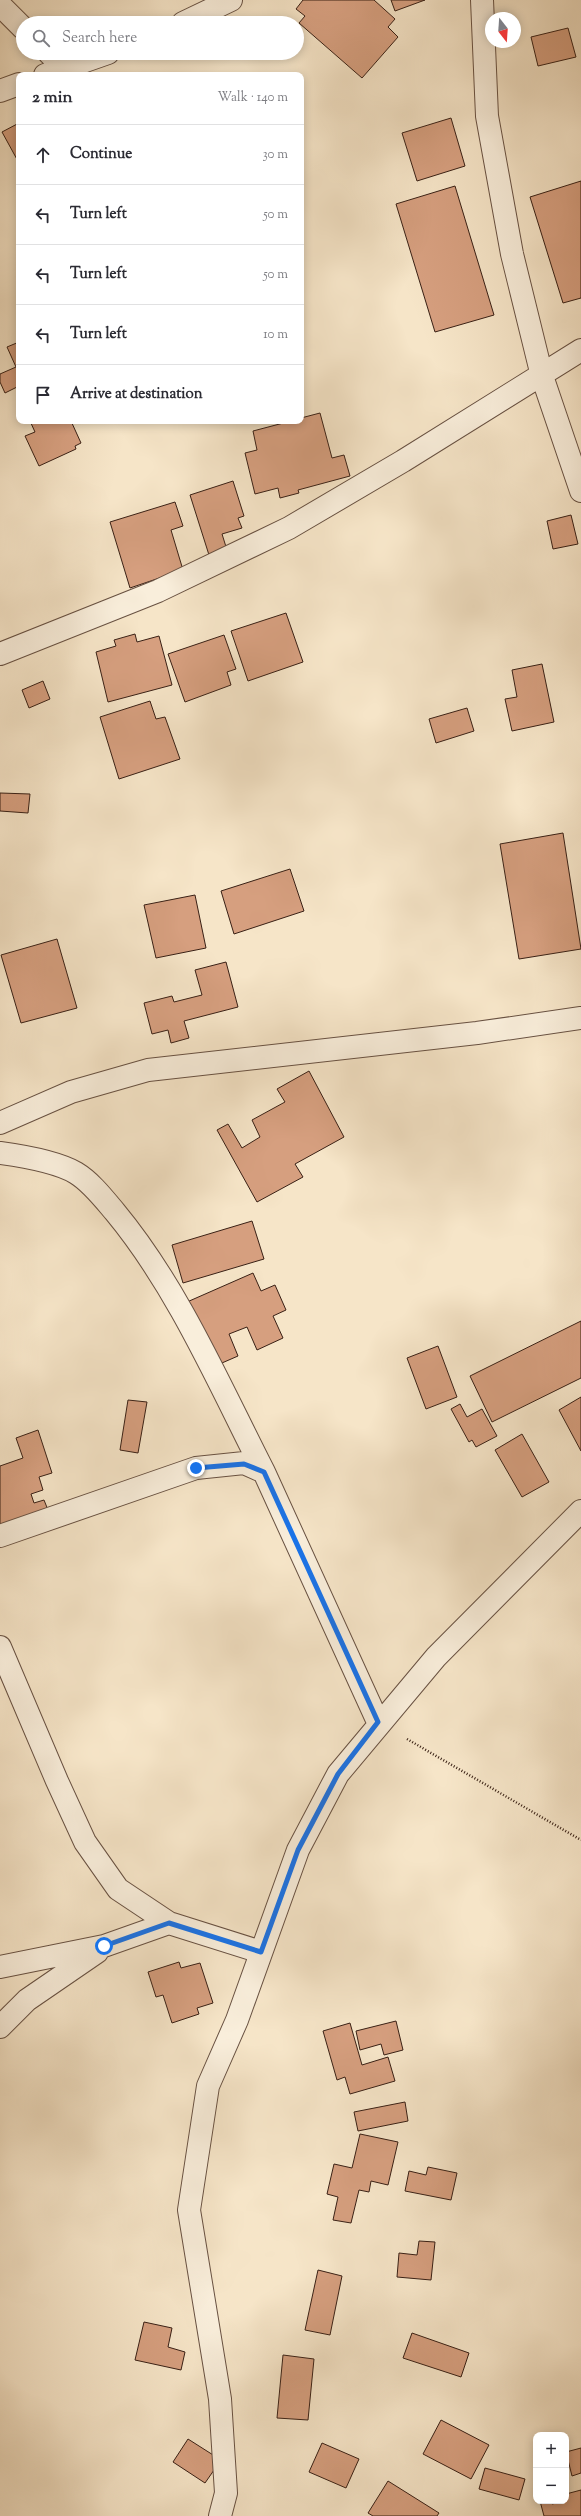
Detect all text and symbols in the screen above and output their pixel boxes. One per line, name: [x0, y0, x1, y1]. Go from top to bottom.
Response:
north arrow: [485, 12, 521, 48]
search box: [16, 16, 304, 60]
icon: search: [30, 27, 52, 49]
text: Search here: [62, 28, 137, 49]
text: 2 min: [32, 86, 73, 110]
text: Walk · 140 m: [217, 89, 288, 107]
icon: ahead: [32, 144, 54, 166]
text: Continue: [70, 144, 132, 165]
text: 30 m: [262, 146, 288, 164]
icon: left: [32, 204, 54, 226]
text: Turn left: [70, 204, 127, 225]
text: 50 m: [263, 206, 288, 224]
icon: left: [32, 264, 54, 286]
text: Turn left: [70, 264, 127, 285]
text: 50 m: [263, 266, 288, 284]
icon: left: [32, 324, 54, 346]
text: Turn left: [70, 324, 127, 345]
text: 10 m: [263, 326, 288, 344]
icon: arrive: [32, 384, 54, 406]
text: Arrive at destination: [70, 384, 203, 405]
route end: [187, 1459, 205, 1477]
route start: [95, 1937, 113, 1955]
map controls: [533, 2432, 569, 2504]
button: +: [533, 2432, 569, 2468]
button: −: [533, 2468, 569, 2504]

